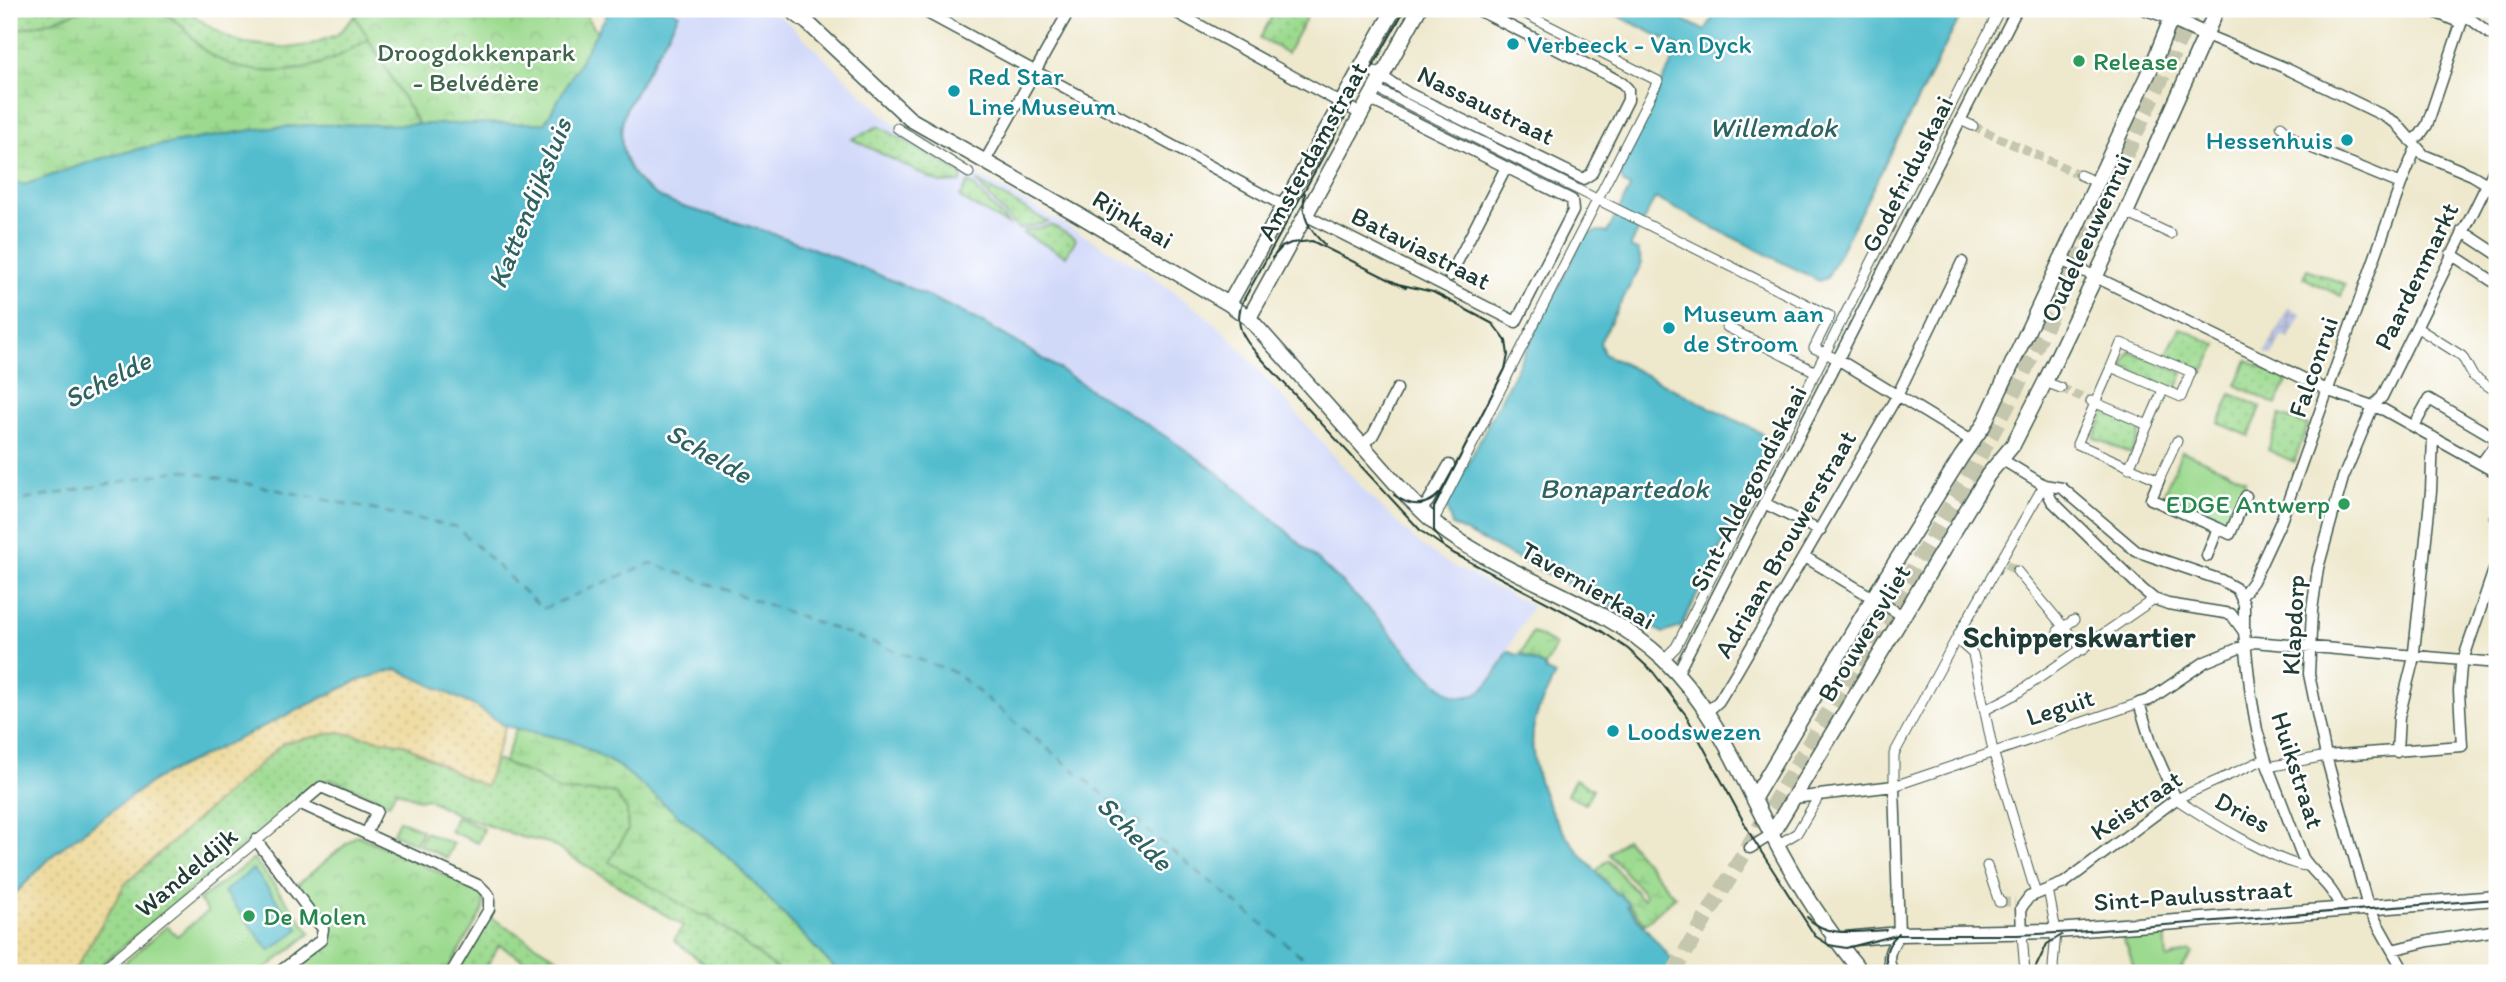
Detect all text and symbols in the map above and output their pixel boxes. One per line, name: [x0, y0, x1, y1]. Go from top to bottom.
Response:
place label: Verbeeck - Van Dyck: [1527, 28, 1752, 60]
park label: Droogdokkenpark - Belvédère: [377, 36, 576, 98]
marker: Verbeeck - Van Dyck: [1505, 36, 1521, 52]
place label: Release: [2093, 45, 2178, 77]
marker: Release: [2071, 53, 2087, 69]
street label: Amsterdamstraat: [1250, 56, 1374, 246]
street label: Nassaustraat: [1412, 58, 1560, 152]
place label: Red Star Line Museum: [968, 60, 1116, 122]
marker: Red Star Line Museum: [946, 83, 962, 99]
street label: Godefriduskaai: [1854, 90, 1960, 258]
water label: Willemdok: [1709, 110, 1839, 144]
water label: Kattendijksluis: [479, 112, 579, 293]
place label: Hessenhuis: [2206, 124, 2333, 156]
marker: Hessenhuis: [2339, 132, 2355, 148]
street label: Oudeleeuwenrui: [2033, 149, 2139, 327]
street label: Rijnkaai: [1087, 182, 1179, 256]
street label: Paardenmarkt: [2366, 197, 2466, 355]
street label: Bataviastraat: [1346, 199, 1496, 297]
place label: Museum aan de Stroom: [1683, 297, 1824, 359]
street label: Falconrui: [2281, 312, 2345, 422]
marker: Museum aan de Stroom: [1661, 320, 1677, 336]
water label: Schelde: [58, 342, 158, 415]
street label: Sint-Aldegondiskaai: [1682, 380, 1814, 596]
water label: Schelde: [660, 415, 759, 492]
street label: Adriaan Brouwerstraat: [1707, 424, 1863, 663]
water label: Bonapartedok: [1539, 471, 1710, 505]
place label: EDGE Antwerp: [2166, 488, 2330, 520]
marker: EDGE Antwerp: [2336, 496, 2352, 512]
street label: Tavernierkaai: [1515, 534, 1661, 636]
street label: Brouwersvliet: [1810, 558, 1918, 708]
street label: Klapdorp: [2274, 574, 2312, 676]
district label: Schipperskwartier: [1963, 618, 2196, 655]
street label: Leguit: [2022, 681, 2098, 733]
street label: Huikstraat: [2264, 708, 2332, 833]
place label: Loodswezen: [1627, 715, 1761, 747]
marker: Loodswezen: [1605, 723, 1621, 739]
street label: Keistraat: [2084, 763, 2188, 847]
street label: Dries: [2210, 784, 2276, 840]
water label: Schelde: [1090, 788, 1181, 879]
street label: Wandeldijk: [128, 820, 244, 924]
street label: Sint-Paulusstraat: [2093, 872, 2294, 918]
place label: De Molen: [263, 900, 367, 932]
marker: De Molen: [241, 908, 257, 924]

